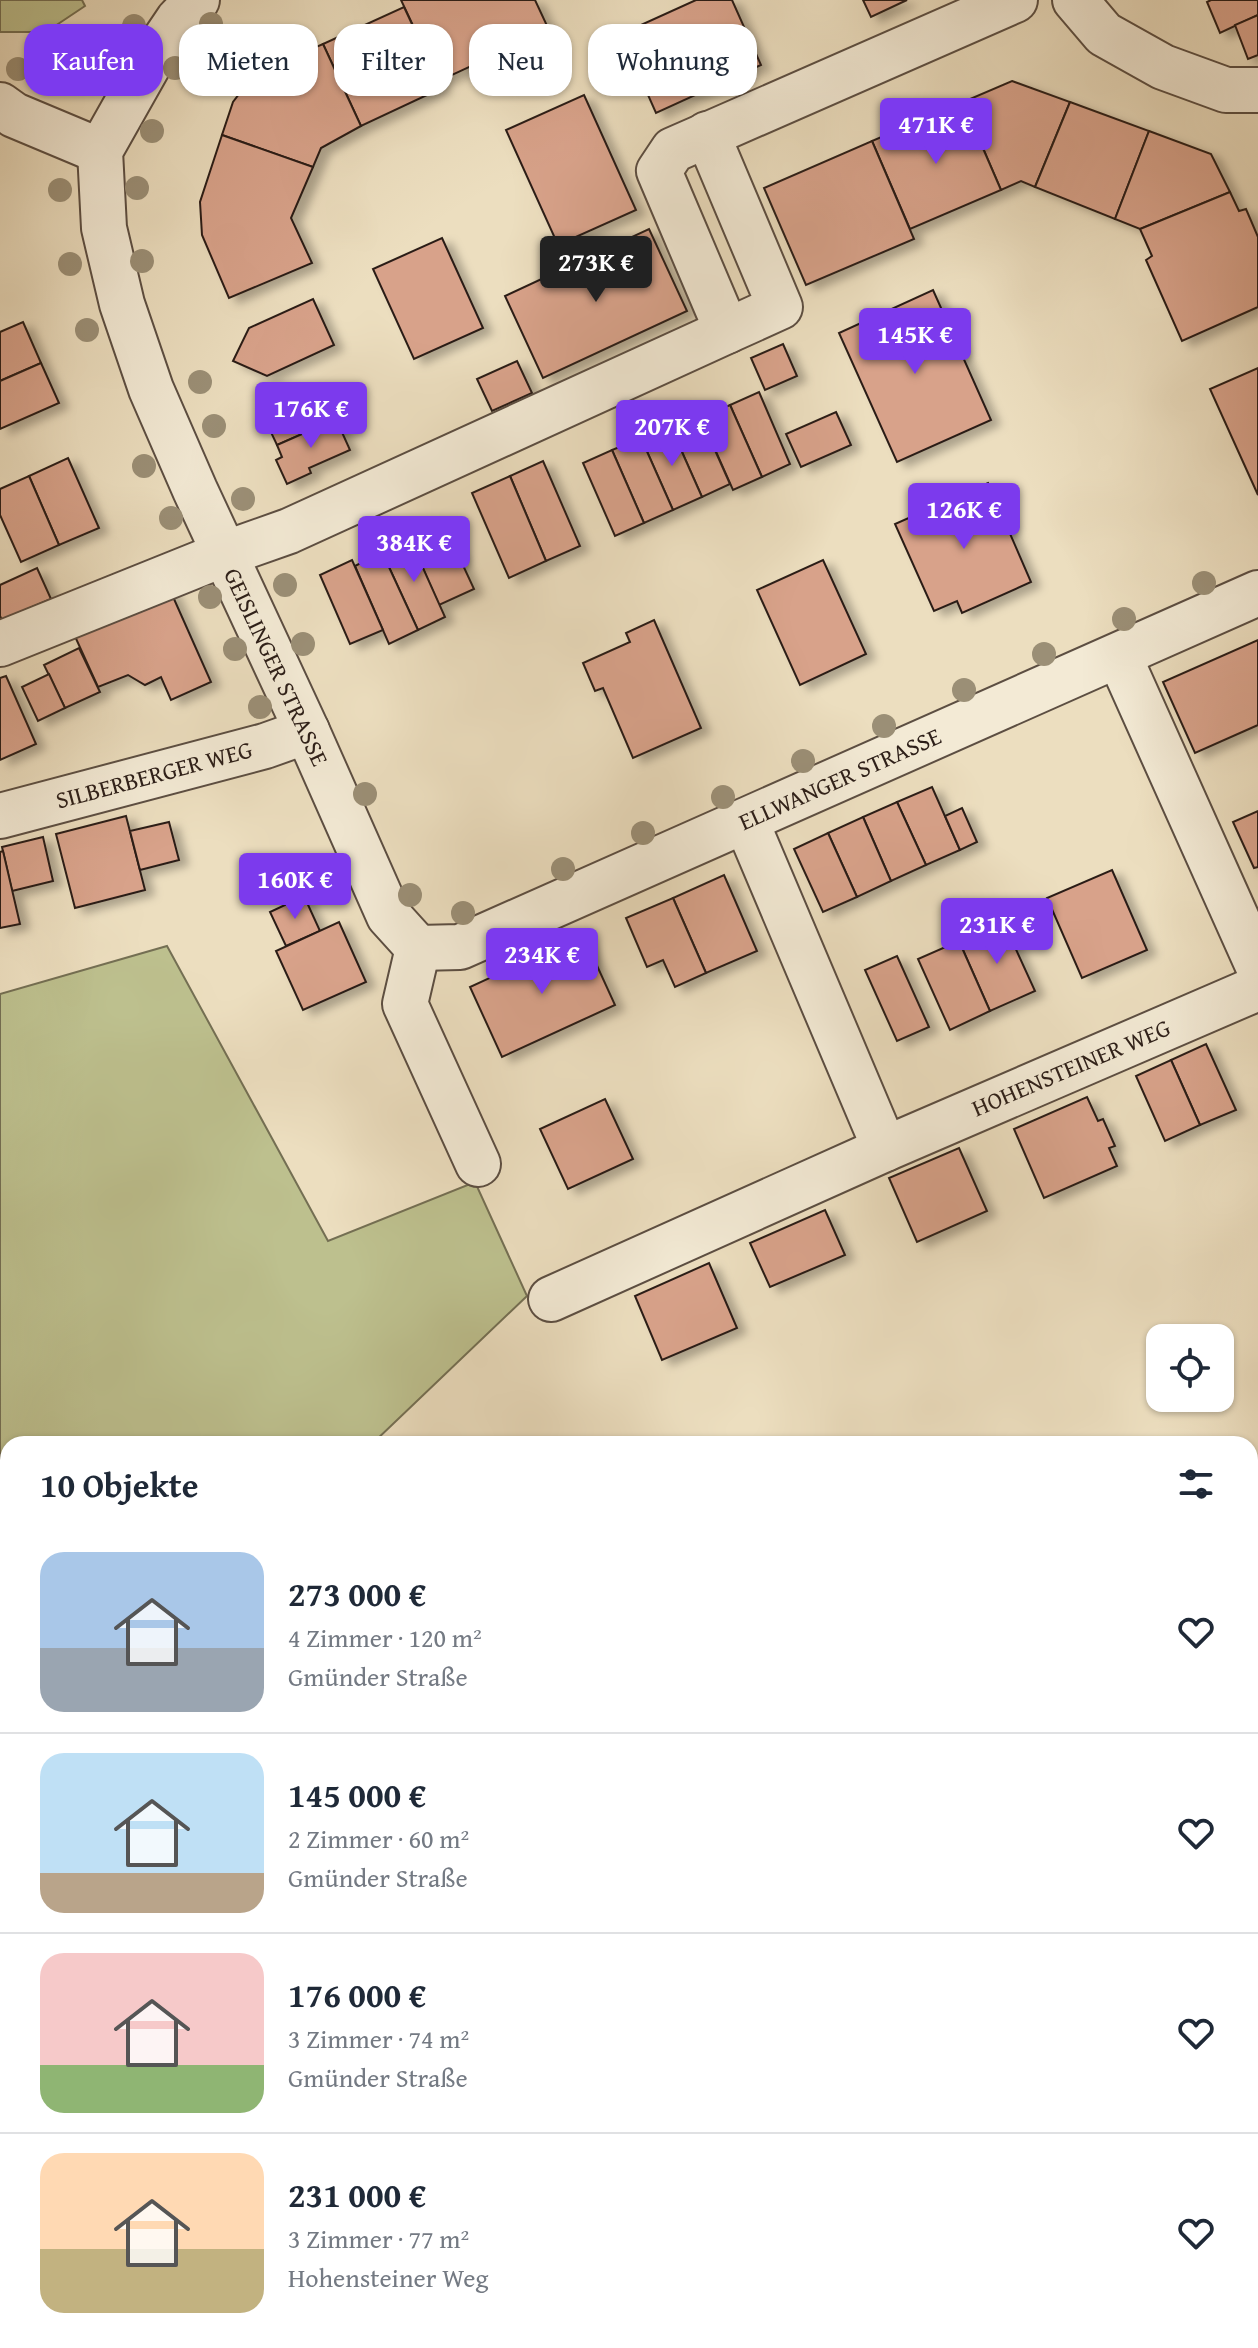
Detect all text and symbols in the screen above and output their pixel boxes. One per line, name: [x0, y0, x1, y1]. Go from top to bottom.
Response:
chip: Kaufen: [24, 24, 163, 96]
chip: Mieten: [179, 24, 318, 96]
chip: Filter: [334, 24, 453, 96]
chip: Neu: [469, 24, 572, 96]
chip: Wohnung: [588, 24, 757, 96]
pin: 471K €: [871, 98, 1001, 166]
text: 471K €: [898, 104, 974, 143]
pin: 273K €: [531, 236, 661, 304]
text: 273K €: [558, 242, 634, 281]
pin: 145K €: [850, 308, 980, 376]
text: 145K €: [877, 314, 953, 353]
pin: 176K €: [246, 382, 376, 450]
text: 176K €: [273, 388, 349, 427]
pin: 207K €: [607, 400, 737, 468]
text: 207K €: [634, 406, 710, 445]
pin: 126K €: [899, 483, 1029, 551]
text: 126K €: [926, 489, 1002, 528]
pin: 384K €: [349, 516, 479, 584]
text: 384K €: [376, 522, 452, 561]
street label: GEISLINGER STRASSE: [215, 562, 338, 771]
street label: ELLWANGER STRASSE: [733, 718, 947, 839]
street label: SILBERBERGER WEG: [52, 731, 256, 818]
pin: 160K €: [230, 853, 360, 921]
text: 160K €: [257, 859, 333, 898]
pin: 231K €: [932, 898, 1062, 966]
text: 231K €: [959, 904, 1035, 943]
pin: 234K €: [477, 928, 607, 996]
text: 234K €: [504, 934, 580, 973]
street label: HOHENSTEINER WEG: [966, 1010, 1175, 1125]
map controls: [1146, 1324, 1234, 1412]
button: locate: [1146, 1324, 1234, 1412]
text: 10 Objekte: [40, 1460, 198, 1509]
icon: filters: [1174, 1462, 1218, 1506]
text: 273 000 €: [288, 1569, 426, 1618]
icon: home: [104, 1584, 200, 1680]
icon: heart: [1174, 1610, 1218, 1654]
text: 4 Zimmer · 120 m²: [288, 1618, 482, 1657]
text: Gmünder Straße: [288, 1657, 468, 1696]
text: 145 000 €: [288, 1770, 426, 1819]
icon: home: [104, 1785, 200, 1881]
icon: heart: [1174, 1811, 1218, 1855]
text: 2 Zimmer · 60 m²: [288, 1819, 469, 1858]
text: Gmünder Straße: [288, 1858, 468, 1897]
text: 176 000 €: [288, 1970, 426, 2019]
icon: home: [104, 1985, 200, 2081]
icon: heart: [1174, 2011, 1218, 2055]
text: 3 Zimmer · 74 m²: [288, 2019, 469, 2058]
text: Gmünder Straße: [288, 2058, 468, 2097]
text: 231 000 €: [288, 2170, 426, 2219]
icon: home: [104, 2185, 200, 2281]
icon: heart: [1174, 2211, 1218, 2255]
text: 3 Zimmer · 77 m²: [288, 2219, 469, 2258]
text: Hohensteiner Weg: [288, 2258, 488, 2297]

